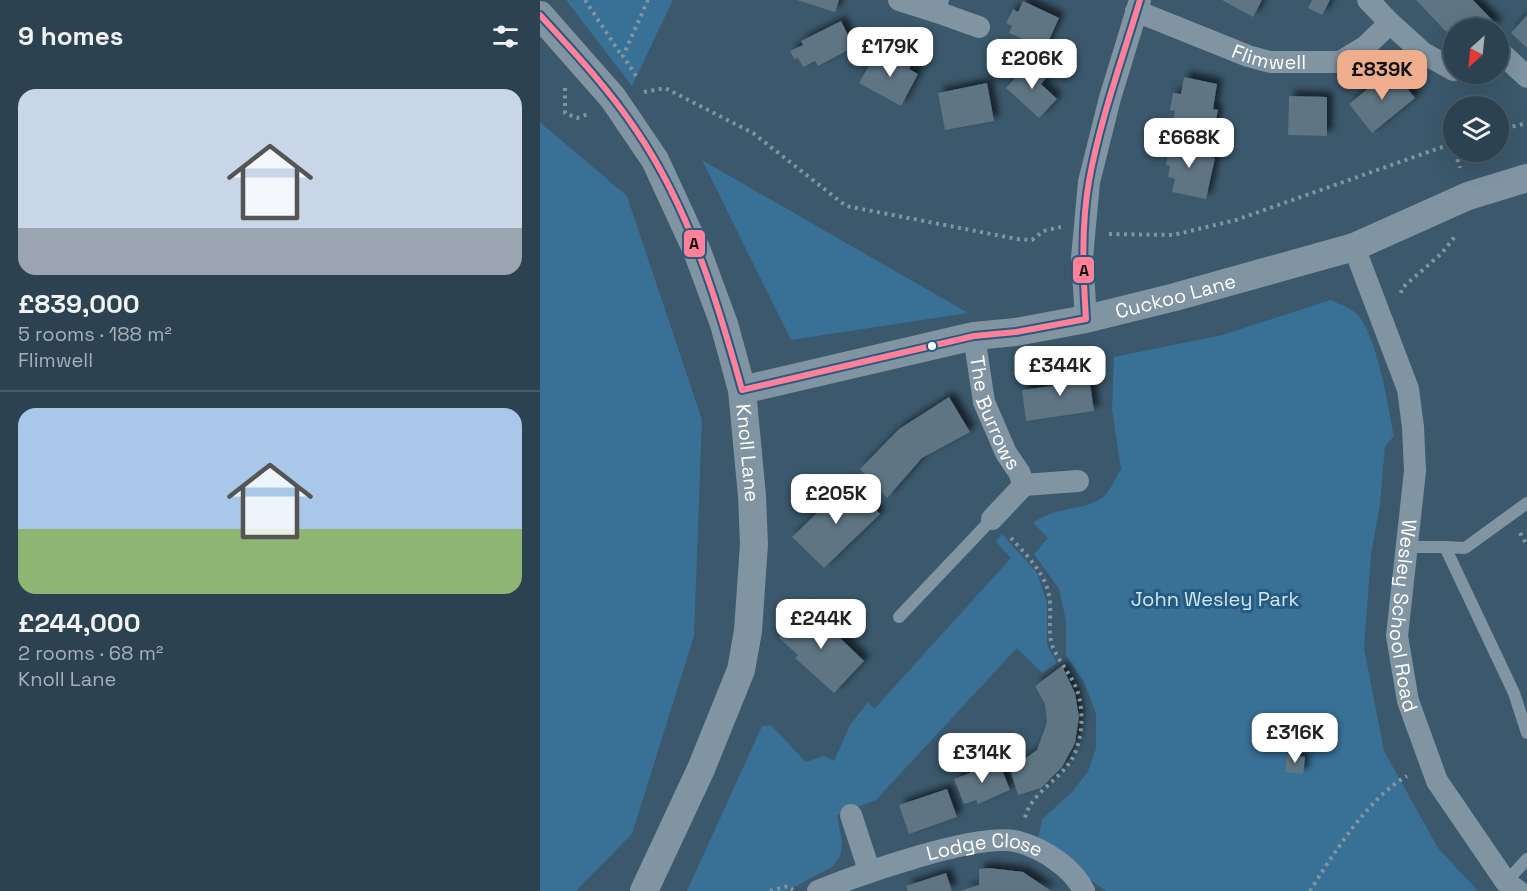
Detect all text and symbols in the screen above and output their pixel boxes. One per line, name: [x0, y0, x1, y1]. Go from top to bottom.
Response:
north arrow: [1443, 18, 1509, 84]
map controls: [1443, 18, 1509, 162]
text: 9 homes: [18, 19, 123, 53]
icon: filters: [489, 20, 522, 53]
pin: £179K: [848, 27, 932, 78]
text: £179K: [861, 33, 919, 59]
street label: Flimwell: [1228, 38, 1306, 75]
pin: £206K: [990, 39, 1074, 90]
text: £206K: [1001, 45, 1063, 71]
pin: £839K: [1340, 50, 1424, 101]
text: £839K: [1351, 56, 1413, 82]
button: layers: [1443, 96, 1509, 162]
pin: £668K: [1147, 118, 1231, 169]
text: £668K: [1158, 124, 1220, 150]
icon: home: [216, 128, 324, 236]
line badge: A: [683, 229, 706, 258]
text: A: [689, 233, 699, 254]
line badge: A: [1072, 256, 1095, 284]
text: A: [1079, 260, 1089, 281]
street label: Cuckoo Lane: [1113, 268, 1239, 324]
text: £839,000: [18, 287, 140, 321]
text: 5 rooms · 188 m²: [18, 321, 172, 347]
unlabelled marker: [926, 340, 938, 352]
pin: £344K: [1018, 346, 1102, 397]
text: Flimwell: [18, 347, 93, 373]
text: £344K: [1029, 352, 1091, 378]
street label: The Burrows: [964, 354, 1027, 475]
street label: Knoll Lane: [730, 403, 765, 503]
icon: home: [216, 447, 324, 555]
pin: £205K: [794, 474, 878, 525]
text: £205K: [805, 480, 867, 506]
street label: Wesley School Road: [1384, 518, 1424, 716]
park label: John Wesley Park: [1131, 586, 1300, 612]
pin: £244K: [779, 599, 863, 650]
text: £244K: [790, 605, 852, 631]
text: £244,000: [18, 606, 141, 640]
text: 2 rooms · 68 m²: [18, 640, 163, 666]
text: Knoll Lane: [18, 666, 116, 692]
pin: £316K: [1253, 713, 1337, 764]
text: £316K: [1266, 719, 1324, 745]
pin: £314K: [940, 733, 1024, 784]
text: £314K: [953, 739, 1011, 765]
street label: Lodge Close: [923, 827, 1047, 867]

